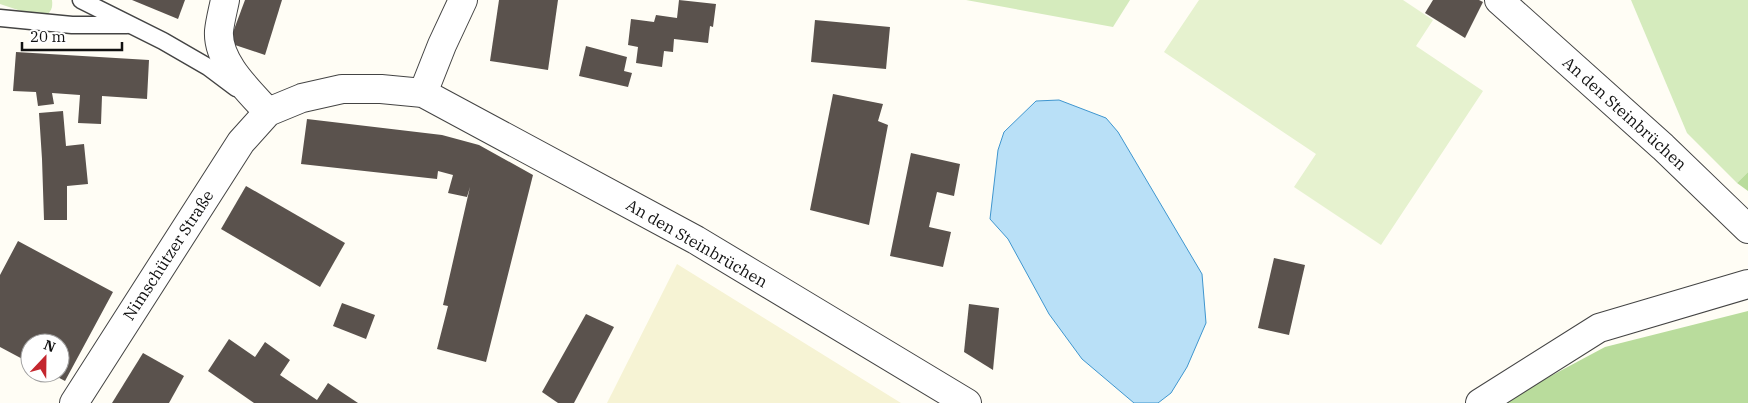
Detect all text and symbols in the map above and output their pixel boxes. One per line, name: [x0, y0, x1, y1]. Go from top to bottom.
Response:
scale bar: [22, 20, 122, 52]
text: 20 m: [30, 27, 66, 46]
street label: An den Steinbrüchen: [1559, 52, 1691, 174]
street label: Nimschützer Straße: [118, 186, 218, 324]
street label: An den Steinbrüchen: [623, 194, 771, 292]
north arrow: [20, 333, 70, 383]
text: N: [41, 336, 58, 356]

